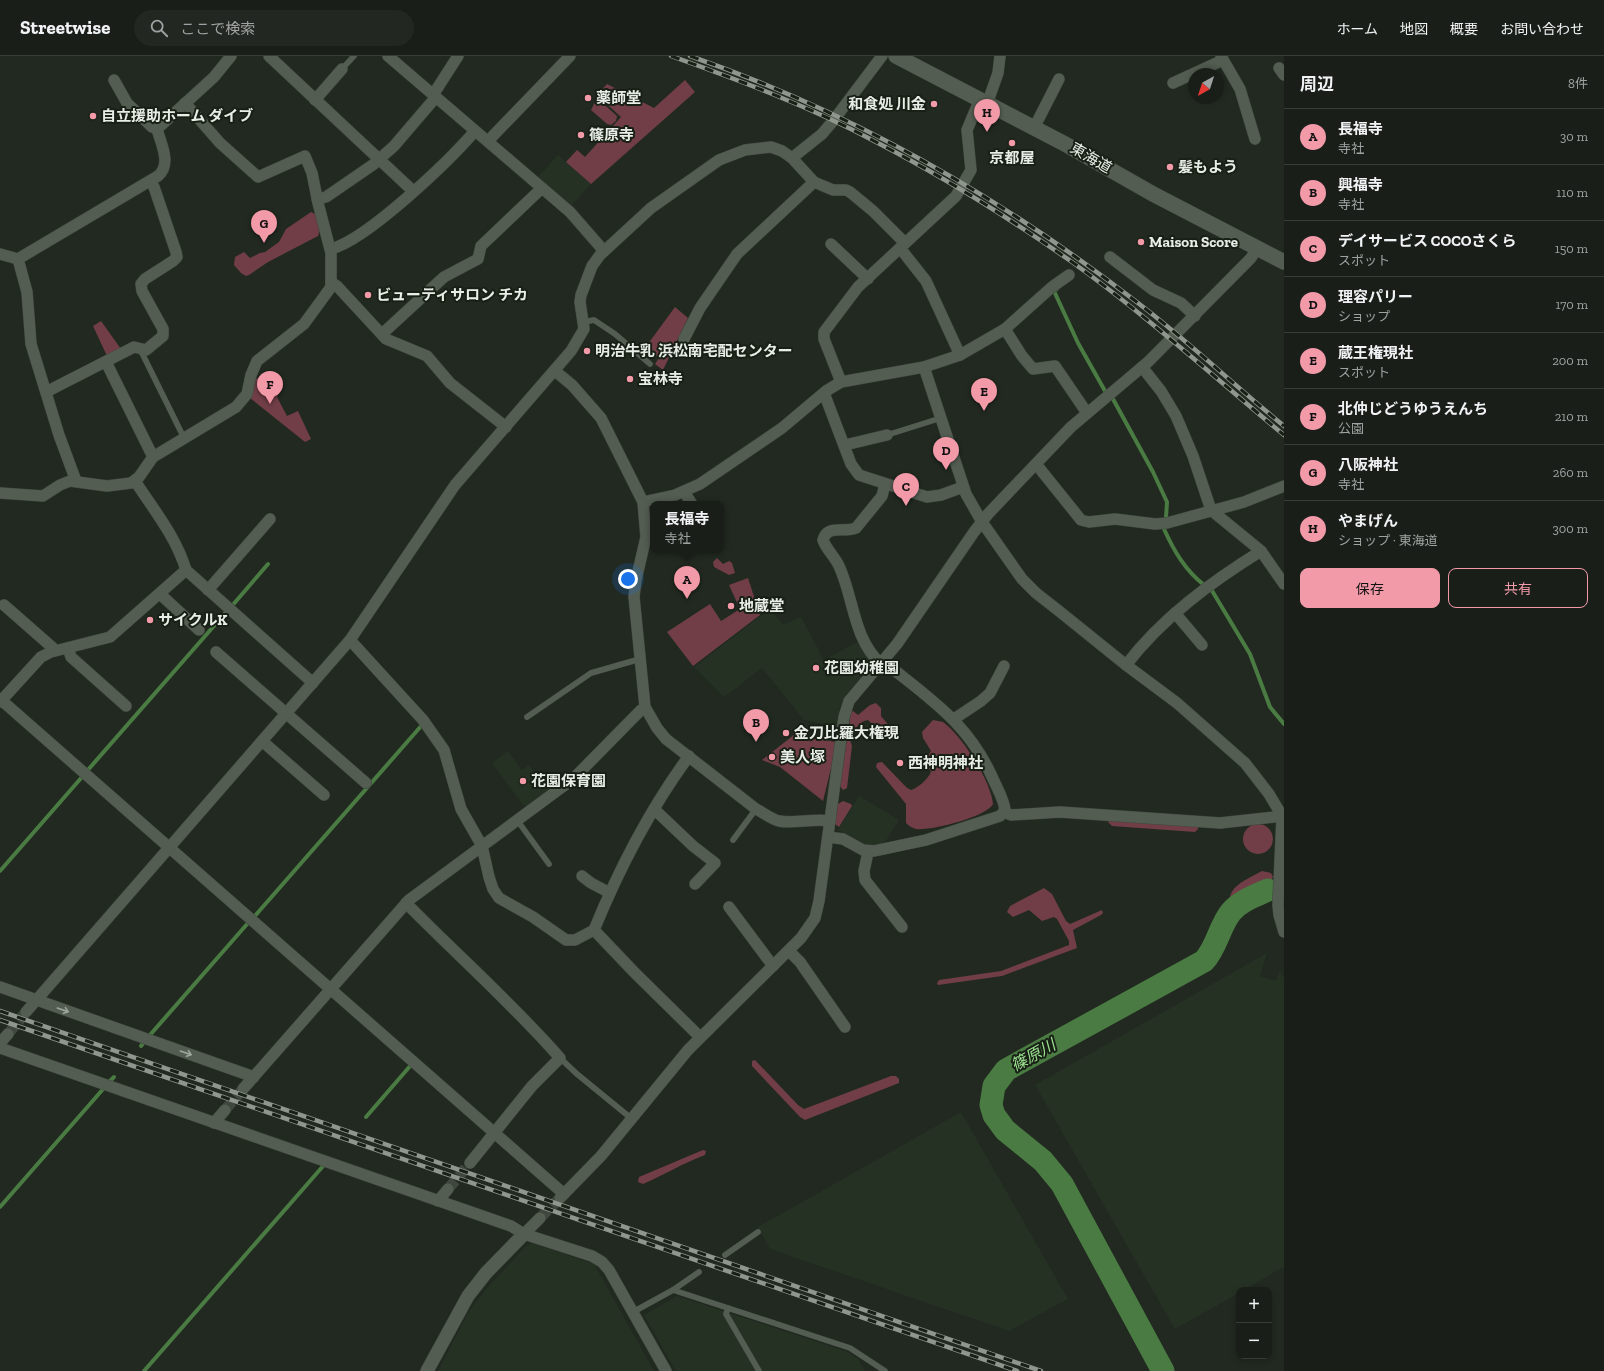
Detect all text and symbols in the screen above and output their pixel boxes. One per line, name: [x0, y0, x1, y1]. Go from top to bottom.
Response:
search box: [134, 10, 414, 46]
text: Streetwise: [20, 16, 110, 39]
icon: search: [148, 17, 170, 39]
text: ここで検索: [180, 20, 255, 38]
text: ホーム: [1336, 21, 1378, 38]
text: 地図: [1400, 21, 1428, 38]
text: 概要: [1450, 21, 1478, 38]
text: お問い合わせ: [1500, 21, 1584, 38]
north arrow: [1188, 68, 1224, 104]
text: 周辺: [1300, 74, 1334, 94]
text: 8件: [1568, 76, 1588, 91]
place label: 薬師堂: [596, 89, 641, 107]
marker: 薬師堂: [583, 93, 593, 103]
place label: 和食処 川金: [848, 95, 926, 113]
marker: 和食処 川金: [929, 99, 939, 109]
pin: H: [974, 99, 1000, 132]
place label: 自立援助ホーム ダイブ: [101, 107, 253, 125]
marker: 自立援助ホーム ダイブ: [88, 111, 98, 121]
text: 長福寺: [1338, 120, 1383, 138]
place label: 篠原寺: [589, 126, 634, 144]
text: A: [1309, 129, 1317, 144]
text: 30 m: [1560, 129, 1588, 144]
marker: 篠原寺: [576, 130, 586, 140]
marker: 京都屋: [1007, 138, 1017, 148]
street label: 東海道: [1067, 139, 1115, 177]
text: 寺社: [1338, 141, 1364, 156]
place label: 京都屋: [989, 149, 1035, 167]
place label: 髪もよう: [1178, 158, 1238, 176]
marker: 髪もよう: [1165, 162, 1175, 172]
text: 興福寺: [1338, 176, 1383, 194]
text: B: [1309, 185, 1317, 200]
text: 110 m: [1556, 185, 1588, 200]
text: 寺社: [1338, 197, 1364, 212]
pin: G: [251, 210, 277, 243]
text: デイサービス COCOさくら: [1338, 232, 1517, 250]
place label: Maison Score: [1149, 233, 1238, 251]
marker: Maison Score: [1136, 237, 1146, 247]
text: C: [1309, 241, 1317, 256]
text: 150 m: [1555, 241, 1588, 256]
text: スポット: [1338, 253, 1390, 268]
place label: ビューティサロン チカ: [376, 286, 528, 304]
text: 理容パリー: [1338, 288, 1413, 306]
marker: ビューティサロン チカ: [363, 290, 373, 300]
text: D: [1308, 297, 1318, 312]
text: 170 m: [1555, 297, 1588, 312]
text: ショップ: [1338, 309, 1390, 324]
place label: 明治牛乳 浜松南宅配センター: [595, 342, 793, 360]
text: 蔵王権現社: [1338, 344, 1413, 362]
marker: 明治牛乳 浜松南宅配センター: [582, 346, 592, 356]
text: E: [1309, 353, 1317, 368]
text: 200 m: [1552, 353, 1588, 368]
text: スポット: [1338, 365, 1390, 380]
place label: 宝林寺: [638, 370, 683, 388]
pin: F: [257, 371, 283, 404]
marker: 宝林寺: [625, 374, 635, 384]
pin: E: [971, 378, 997, 411]
text: 北仲じどうゆうえんち: [1338, 400, 1488, 418]
text: F: [1309, 409, 1317, 424]
text: 210 m: [1555, 409, 1588, 424]
text: 公園: [1338, 421, 1364, 436]
pin: D: [933, 437, 959, 470]
text: 八阪神社: [1338, 456, 1398, 474]
text: G: [1309, 465, 1317, 480]
text: 260 m: [1553, 465, 1588, 480]
pin: C: [893, 473, 919, 506]
text: 寺社: [1338, 477, 1364, 492]
popup: [650, 501, 724, 553]
text: 長福寺: [664, 510, 710, 528]
text: やまげん: [1338, 512, 1398, 530]
text: H: [1308, 521, 1318, 536]
text: 300 m: [1552, 521, 1588, 536]
text: 寺社: [664, 531, 691, 546]
text: ショップ · 東海道: [1338, 533, 1438, 548]
pin: A: [674, 566, 700, 599]
button: 保存: [1300, 568, 1440, 608]
button: 共有: [1448, 568, 1588, 608]
your location: [618, 569, 638, 589]
place label: 地蔵堂: [739, 597, 784, 615]
marker: 地蔵堂: [726, 601, 736, 611]
place label: サイクルK: [158, 611, 227, 629]
marker: サイクルK: [145, 615, 155, 625]
place label: 花園幼稚園: [824, 659, 899, 677]
marker: 花園幼稚園: [811, 663, 821, 673]
pin: B: [743, 709, 769, 742]
place label: 金刀比羅大権現: [794, 724, 899, 742]
marker: 金刀比羅大権現: [781, 728, 791, 738]
place label: 美人塚: [780, 748, 825, 766]
marker: 美人塚: [767, 752, 777, 762]
place label: 西神明神社: [908, 754, 983, 772]
marker: 西神明神社: [895, 758, 905, 768]
place label: 花園保育園: [531, 772, 606, 790]
marker: 花園保育園: [518, 776, 528, 786]
one-way arrow: [56, 1007, 69, 1014]
water label: 篠原川: [1007, 1034, 1060, 1075]
one-way arrow: [179, 1049, 191, 1057]
map controls: [1236, 1287, 1272, 1359]
button: +: [1236, 1287, 1272, 1323]
button: −: [1236, 1323, 1272, 1359]

